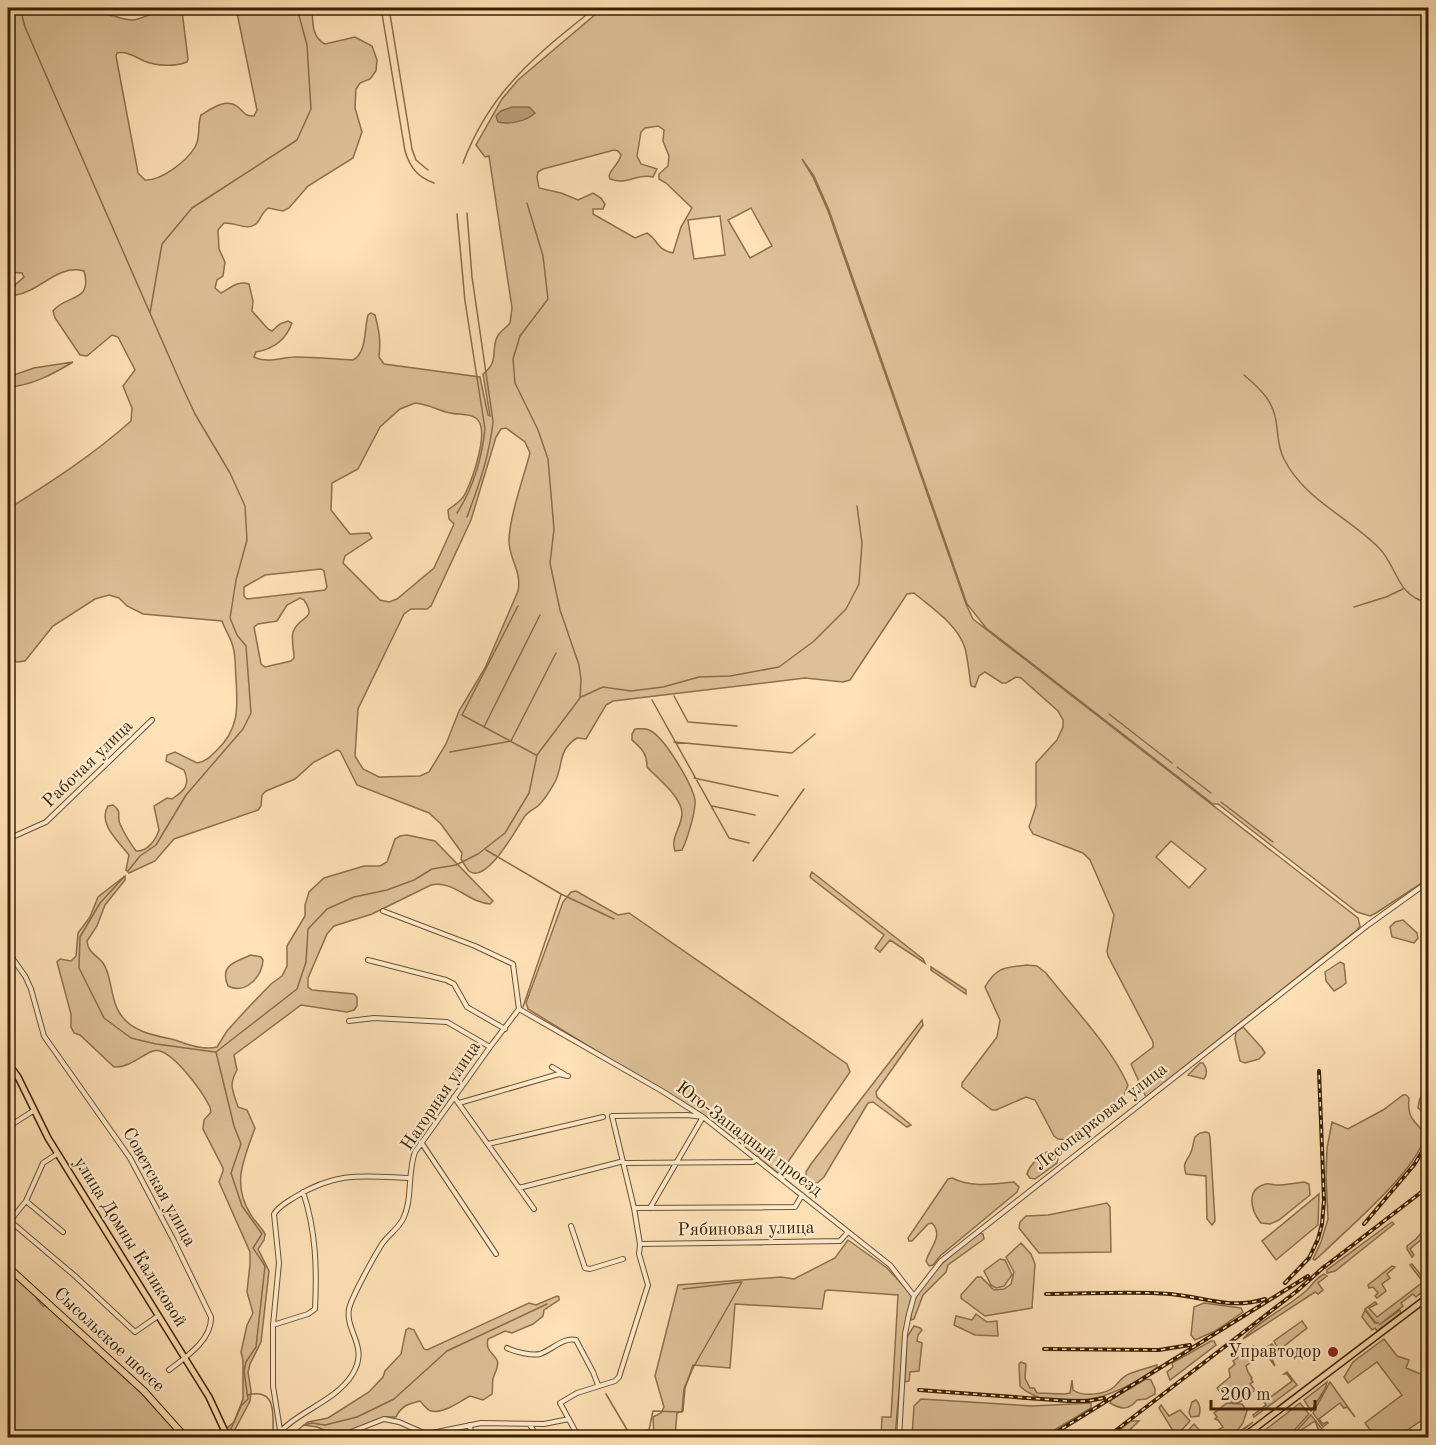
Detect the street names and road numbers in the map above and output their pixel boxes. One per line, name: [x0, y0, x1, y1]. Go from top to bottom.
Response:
street label: Рабочая улица: [40, 717, 137, 811]
street label: Нагорная улица: [398, 1038, 484, 1154]
street label: Лесопарковая улица: [1031, 1060, 1171, 1174]
street label: Юго-Западный проезд: [673, 1078, 826, 1200]
street label: Советская улица: [119, 1125, 199, 1249]
street label: улица Домны Каликовой: [70, 1154, 190, 1330]
street label: Рябиновая улица: [677, 1219, 815, 1239]
street label: Сысольское шоссе: [50, 1284, 168, 1396]

